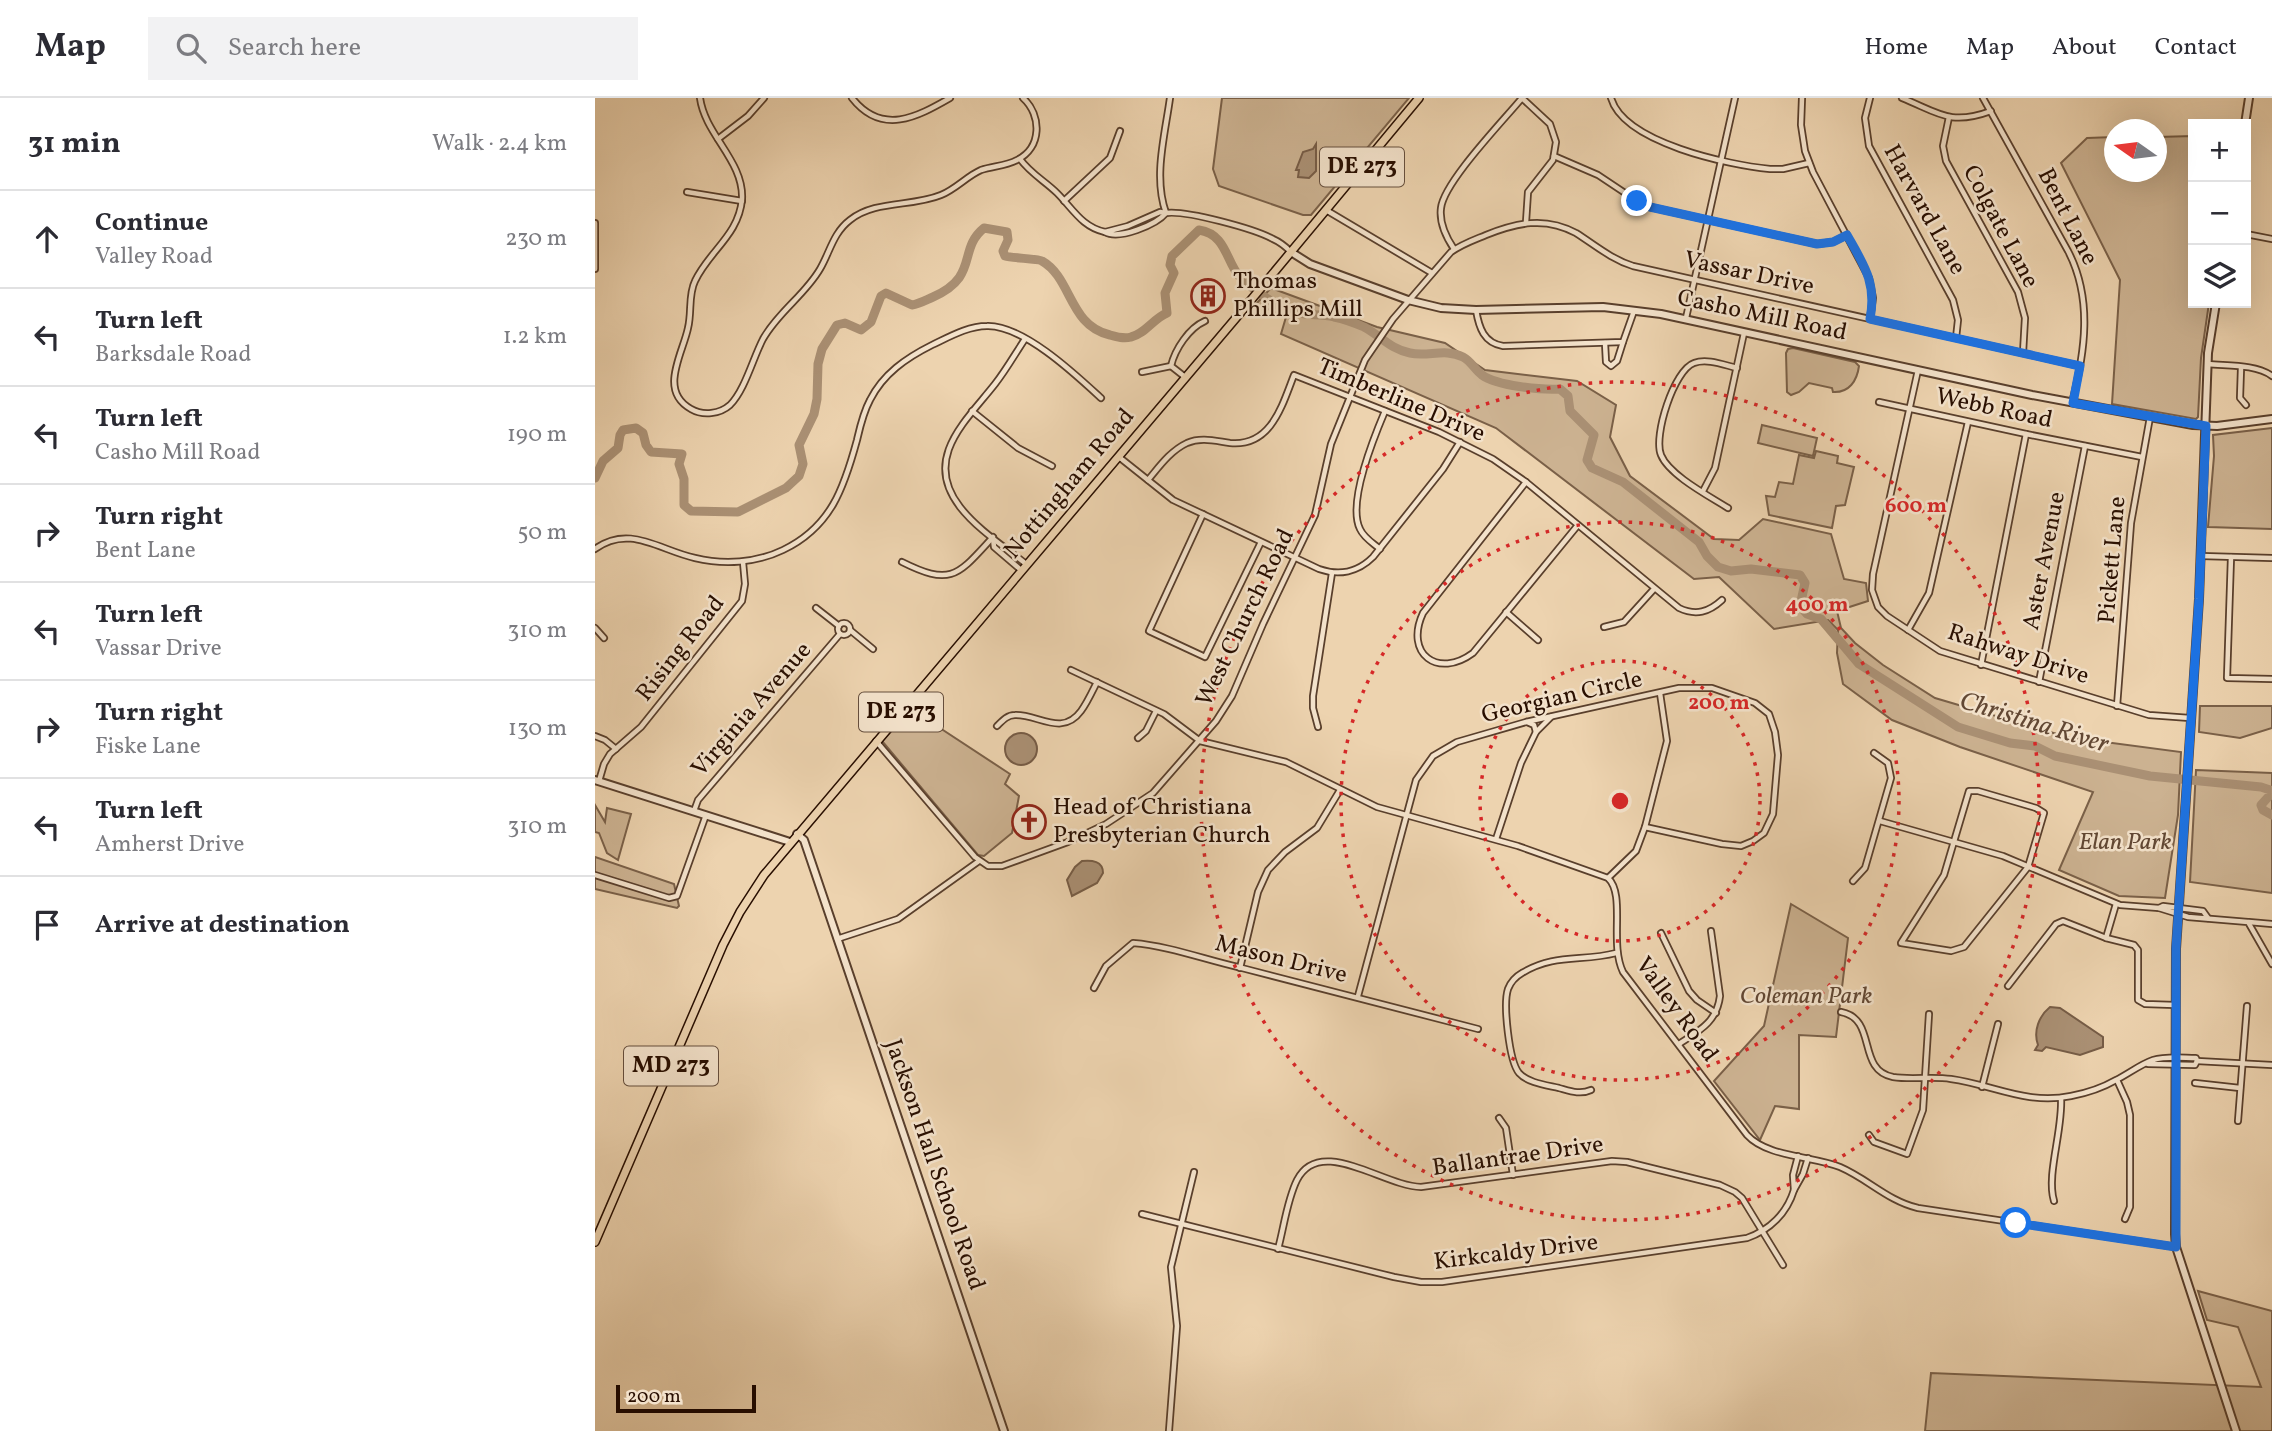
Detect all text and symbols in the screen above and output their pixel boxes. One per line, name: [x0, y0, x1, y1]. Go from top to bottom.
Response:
search box: [148, 17, 638, 80]
text: Map: [35, 25, 106, 71]
icon: search: [172, 29, 210, 67]
text: Search here: [228, 30, 361, 66]
text: Home: [1864, 31, 1928, 65]
text: Map: [1966, 31, 2014, 65]
text: About: [2052, 31, 2117, 65]
text: Contact: [2155, 31, 2237, 65]
north arrow: [2104, 119, 2167, 182]
map controls: [2188, 119, 2251, 308]
button: +: [2188, 119, 2251, 182]
text: 31 min: [28, 123, 121, 165]
text: Walk · 2.4 km: [432, 128, 567, 160]
street label: Harvard Lane: [1874, 139, 1974, 281]
road number: DE 273: [1320, 148, 1404, 186]
street label: Colgate Lane: [1953, 160, 2047, 294]
street label: Bent Lane: [2028, 163, 2106, 271]
button: −: [2188, 182, 2251, 245]
route end: [1621, 185, 1652, 216]
text: Continue: [95, 205, 208, 241]
icon: ahead: [28, 220, 66, 258]
text: 230 m: [505, 223, 567, 255]
text: Valley Road: [95, 241, 213, 273]
street label: Vassar Drive: [1681, 244, 1817, 304]
button: layers: [2188, 245, 2251, 308]
place label: Thomas Phillips Mill: [1233, 265, 1363, 327]
building icon: Thomas Phillips Mill: [1189, 277, 1227, 315]
street label: Casho Mill Road: [1674, 281, 1850, 351]
text: Turn left: [95, 303, 203, 339]
icon: left: [28, 318, 66, 356]
text: 1.2 km: [503, 321, 567, 353]
text: Barksdale Road: [95, 339, 252, 371]
street label: Timberline Drive: [1312, 350, 1490, 452]
street label: Webb Road: [1932, 380, 2056, 438]
text: Turn left: [95, 401, 203, 437]
street label: Nottingham Road: [997, 401, 1143, 567]
icon: left: [28, 416, 66, 454]
text: 190 m: [507, 419, 567, 451]
text: Casho Mill Road: [95, 437, 261, 469]
street label: Aster Avenue: [2015, 489, 2075, 633]
text: 600 m: [1885, 492, 1947, 521]
street label: Pickett Lane: [2090, 495, 2136, 625]
text: Turn right: [95, 499, 223, 535]
icon: right: [28, 514, 66, 552]
text: 50 m: [518, 517, 567, 549]
street label: West Church Road: [1188, 523, 1304, 713]
text: Bent Lane: [95, 535, 196, 567]
street label: Rising Road: [629, 589, 733, 709]
text: 400 m: [1786, 591, 1848, 620]
text: Turn left: [95, 597, 203, 633]
icon: left: [28, 612, 66, 650]
text: 310 m: [507, 615, 567, 647]
street label: Rahway Drive: [1943, 616, 2093, 694]
text: Vassar Drive: [95, 633, 222, 665]
street label: Virginia Avenue: [684, 635, 820, 785]
street label: Georgian Circle: [1478, 663, 1646, 733]
water label: Christina River: [1955, 683, 2113, 763]
text: 200 m: [1688, 689, 1750, 718]
road number: DE 273: [859, 692, 943, 732]
text: Turn right: [95, 695, 223, 731]
icon: right: [28, 710, 66, 748]
text: 130 m: [508, 713, 567, 745]
text: Fiske Lane: [95, 731, 201, 763]
centre of rings: [1608, 789, 1632, 813]
place label: Head of Christiana Presbyterian Church: [1053, 791, 1270, 853]
text: Turn left: [95, 793, 203, 829]
church icon: Head of Christiana Presbyterian Church: [1010, 803, 1048, 841]
icon: left: [28, 808, 66, 846]
text: 310 m: [507, 811, 567, 843]
park label: Elan Park: [2078, 826, 2172, 860]
text: Amherst Drive: [95, 829, 244, 861]
icon: arrive: [28, 906, 66, 944]
text: Arrive at destination: [95, 907, 350, 943]
street label: Mason Drive: [1211, 927, 1351, 993]
street label: Valley Road: [1626, 950, 1726, 1070]
park label: Coleman Park: [1740, 980, 1872, 1014]
street label: Jackson Hall School Road: [875, 1035, 993, 1295]
road number: MD 273: [624, 1046, 718, 1085]
street label: Ballantrae Drive: [1430, 1128, 1606, 1186]
route start: [2000, 1207, 2031, 1238]
street label: Kirkcaldy Drive: [1432, 1226, 1600, 1280]
scale bar: [616, 1382, 756, 1414]
text: 200 m: [627, 1384, 681, 1410]

